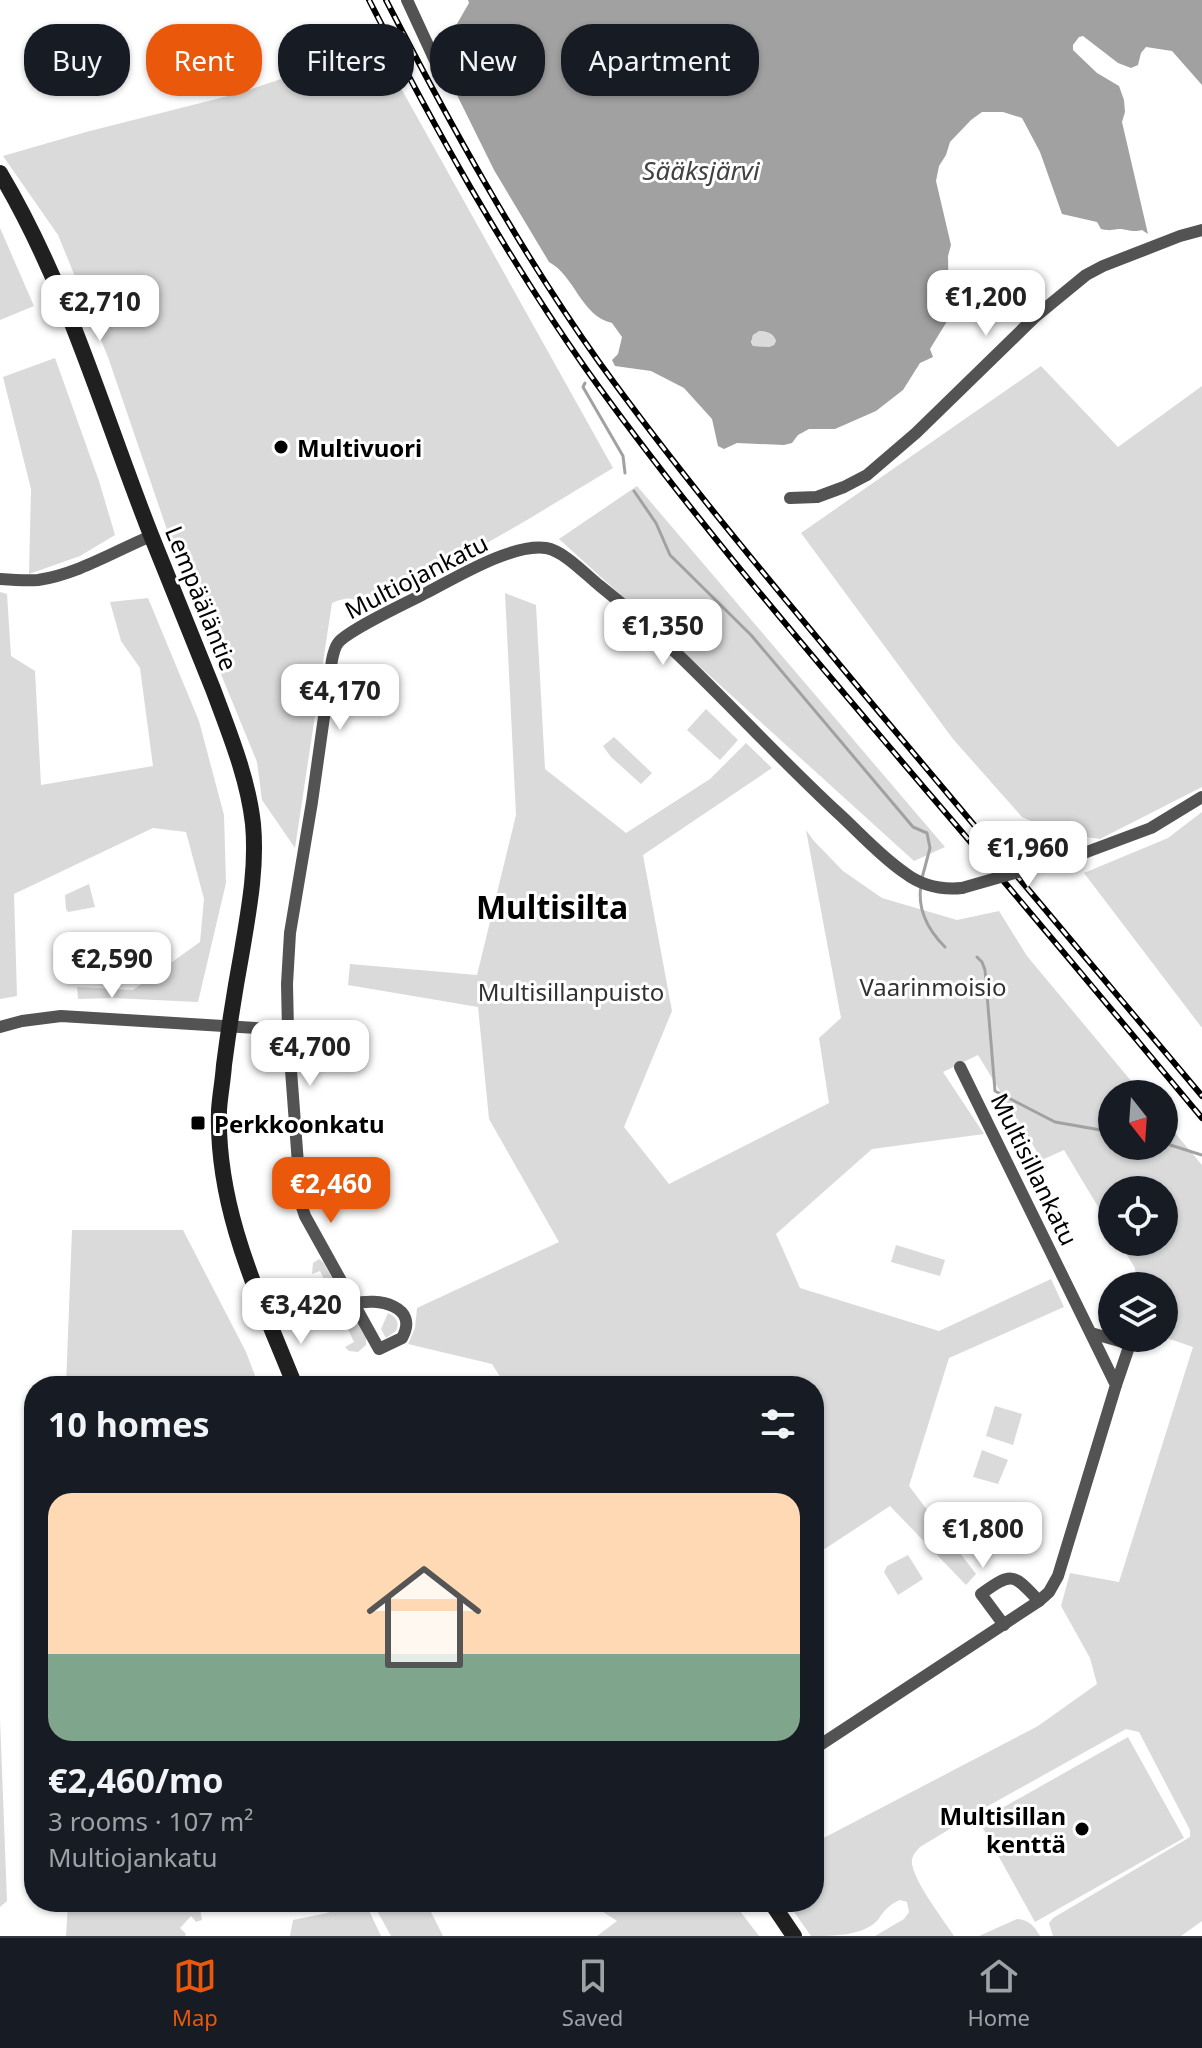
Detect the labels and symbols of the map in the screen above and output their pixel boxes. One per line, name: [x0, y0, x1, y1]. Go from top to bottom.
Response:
water label: Sääksjärvi: [642, 152, 761, 188]
pin: €1,200: [921, 270, 1051, 338]
pin: €2,710: [35, 275, 165, 343]
place label: Multivuori: [297, 431, 422, 464]
marker: Multivuori: [272, 438, 290, 456]
street label: Lempääläntie: [158, 521, 246, 675]
street label: Multiojankatu: [339, 526, 493, 626]
pin: €1,350: [598, 599, 728, 667]
pin: €4,170: [275, 664, 405, 732]
pin: €1,960: [963, 821, 1093, 889]
district label: Multisilta: [476, 885, 628, 928]
pin: €2,590: [47, 932, 177, 1000]
park label: Vaarinmoisio: [859, 970, 1007, 1003]
park label: Multisillanpuisto: [478, 975, 664, 1008]
pin: €4,700: [245, 1020, 375, 1088]
north arrow: [1098, 1080, 1178, 1160]
street label: Multisillankatu: [984, 1087, 1086, 1251]
place label: Perkkoonkatu: [214, 1107, 385, 1140]
marker: Perkkoonkatu: [189, 1114, 207, 1132]
pin: €2,460: [266, 1157, 396, 1225]
pin: €3,420: [236, 1278, 366, 1346]
pin: €1,800: [918, 1502, 1048, 1570]
place label: Multisillan kenttä: [940, 1799, 1066, 1860]
marker: Multisillan kenttä: [1073, 1820, 1091, 1838]

